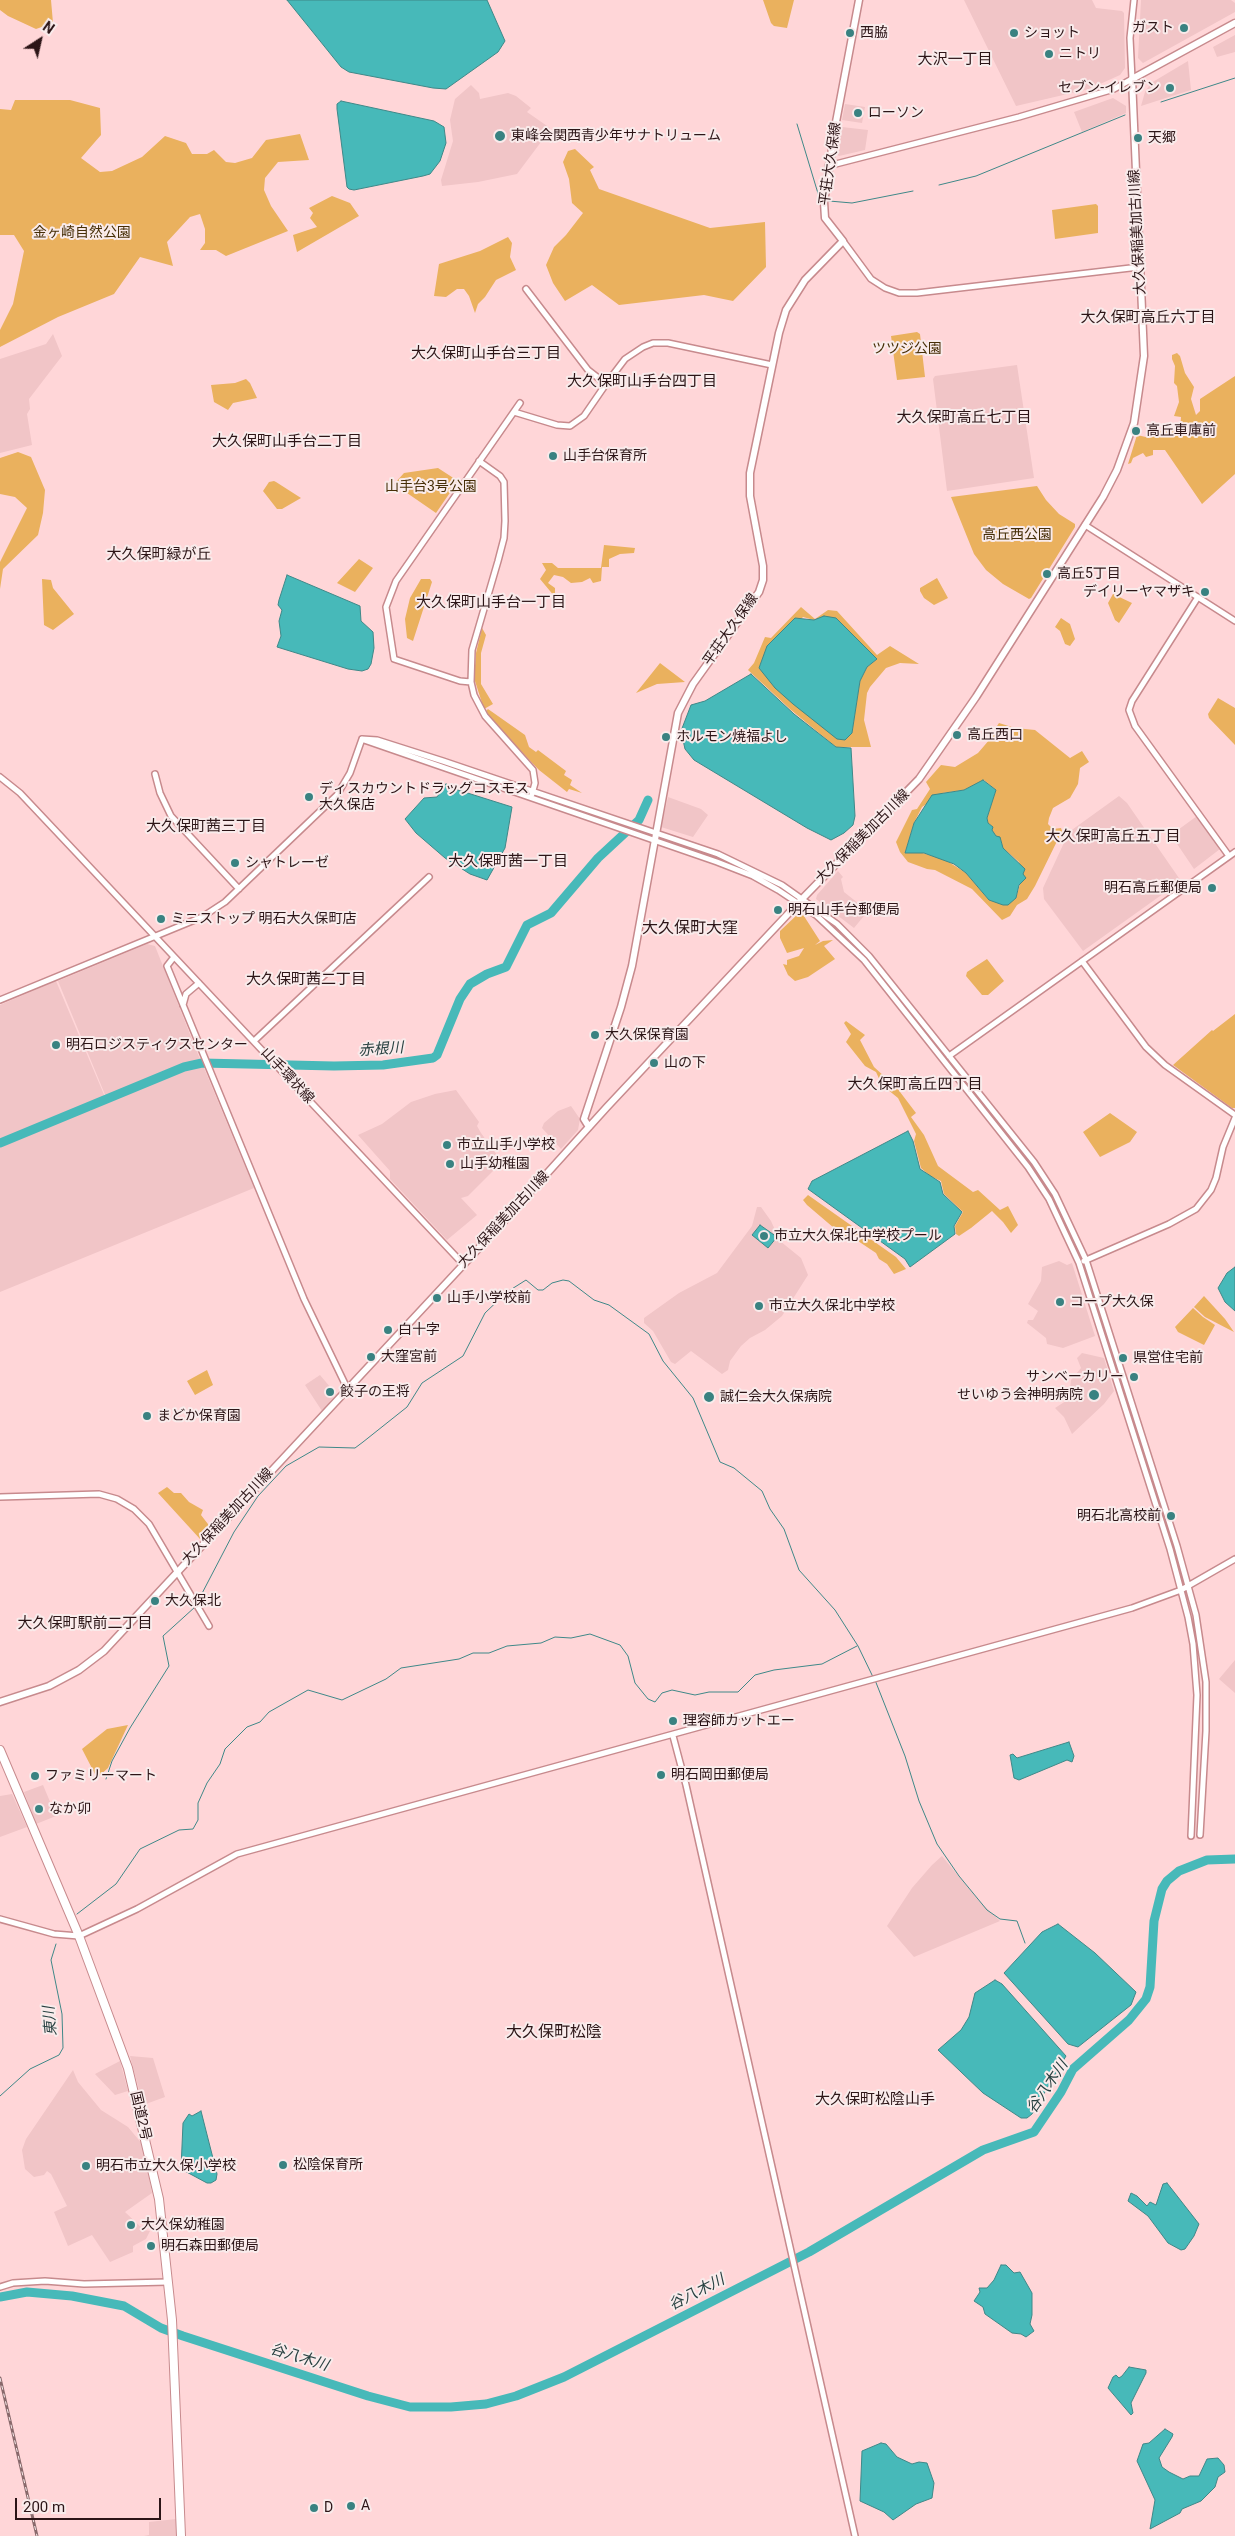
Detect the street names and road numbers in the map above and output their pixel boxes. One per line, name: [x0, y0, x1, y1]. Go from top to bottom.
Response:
street label: 平荘大久保線: [817, 121, 845, 207]
street label: 大久保稲美加古川線: [1126, 169, 1150, 295]
street label: 平荘大久保線: [700, 591, 762, 669]
street label: 大久保稲美加古川線: [813, 787, 913, 887]
street label: 山手環状線: [257, 1045, 317, 1107]
street label: 大久保稲美加古川線: [455, 1168, 553, 1272]
street label: 大久保稲美加古川線: [179, 1465, 277, 1569]
street label: 国道2号: [126, 2090, 154, 2142]

